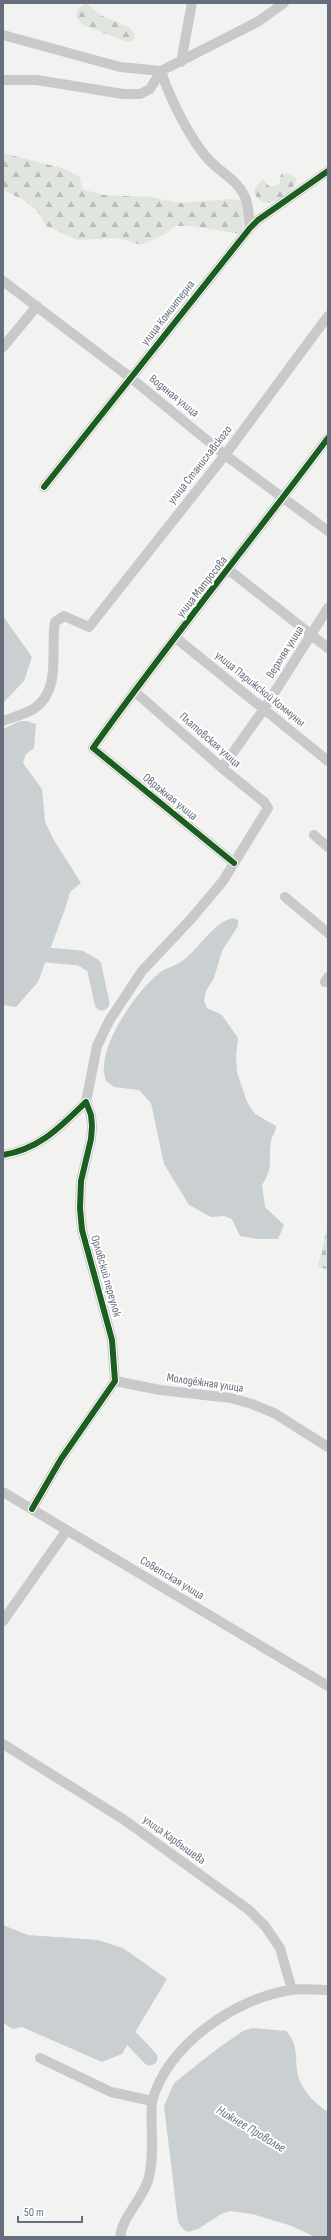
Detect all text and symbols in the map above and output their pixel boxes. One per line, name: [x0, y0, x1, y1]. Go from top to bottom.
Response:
street label: улица Коминтерна: [138, 277, 198, 349]
street label: Водяная улица: [146, 371, 202, 421]
street label: улица Станиславского: [165, 423, 235, 507]
street label: улица Матросова: [173, 553, 231, 621]
street label: Верхняя улица: [263, 623, 307, 681]
street label: улица Парижской Коммуны: [212, 648, 308, 730]
street label: Платовская улица: [176, 709, 244, 771]
street label: Овражная улица: [139, 770, 201, 824]
street label: Орловский переулок: [87, 1233, 125, 1319]
street label: Молодёжная улица: [166, 1370, 245, 1396]
street label: Советская улица: [137, 1553, 207, 1603]
street label: улица Карбышева: [140, 1812, 209, 1868]
water label: Нижнее Провалье: [213, 2102, 289, 2156]
scale bar: [18, 2198, 82, 2224]
text: 50 m: [24, 2205, 44, 2220]

